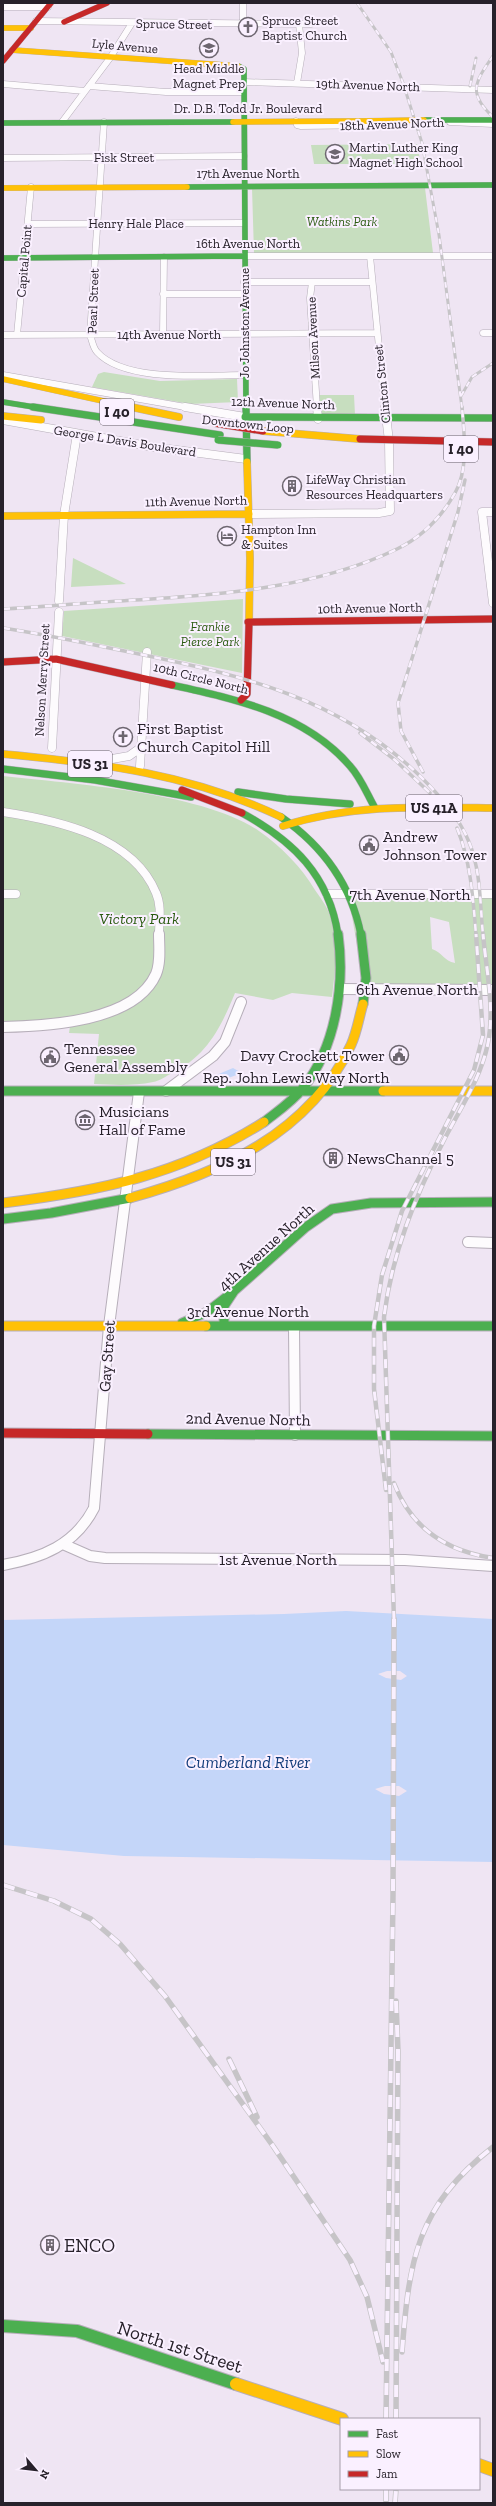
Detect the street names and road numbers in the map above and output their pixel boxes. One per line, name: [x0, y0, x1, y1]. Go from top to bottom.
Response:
street label: Spruce Street: [136, 16, 212, 32]
street label: Lyle Avenue: [91, 36, 159, 56]
street label: 19th Avenue North: [316, 76, 421, 94]
street label: Dr. D.B. Todd Jr. Boulevard: [174, 101, 322, 116]
street label: 18th Avenue North: [340, 115, 445, 133]
street label: Fisk Street: [94, 150, 154, 165]
street label: 17th Avenue North: [196, 166, 300, 181]
street label: Henry Hale Place: [88, 216, 184, 231]
street label: Capital Point: [13, 224, 35, 298]
street label: 16th Avenue North: [196, 236, 301, 251]
street label: Pearl Street: [84, 268, 102, 334]
street label: Jo Johnston Avenue: [237, 268, 252, 378]
street label: Milson Avenue: [303, 297, 323, 379]
street label: 14th Avenue North: [117, 327, 222, 342]
street label: Clinton Street: [370, 344, 394, 424]
street label: 12th Avenue North: [231, 394, 336, 412]
road number: I 40: [100, 399, 134, 425]
street label: Downtown Loop: [201, 412, 295, 436]
street label: George L Davis Boulevard: [53, 422, 197, 460]
road number: I 40: [444, 436, 478, 462]
street label: 11th Avenue North: [145, 493, 248, 509]
street label: 10th Avenue North: [318, 600, 423, 616]
street label: Nelson Merry Street: [32, 623, 52, 737]
street label: 10th Circle North: [152, 659, 251, 697]
road number: US 31: [68, 751, 112, 777]
road number: US 41A: [406, 795, 462, 821]
street label: 7th Avenue North: [349, 885, 471, 904]
street label: 6th Avenue North: [356, 980, 478, 999]
street label: Rep. John Lewis Way North: [203, 1068, 389, 1087]
road number: US 31: [211, 1149, 255, 1175]
street label: 4th Avenue North: [214, 1199, 318, 1295]
street label: 3rd Avenue North: [187, 1302, 309, 1321]
street label: Gay Street: [95, 1319, 119, 1393]
street label: 2nd Avenue North: [185, 1408, 311, 1430]
street label: 1st Avenue North: [219, 1550, 337, 1569]
street label: North 1st Street: [115, 2316, 245, 2378]

